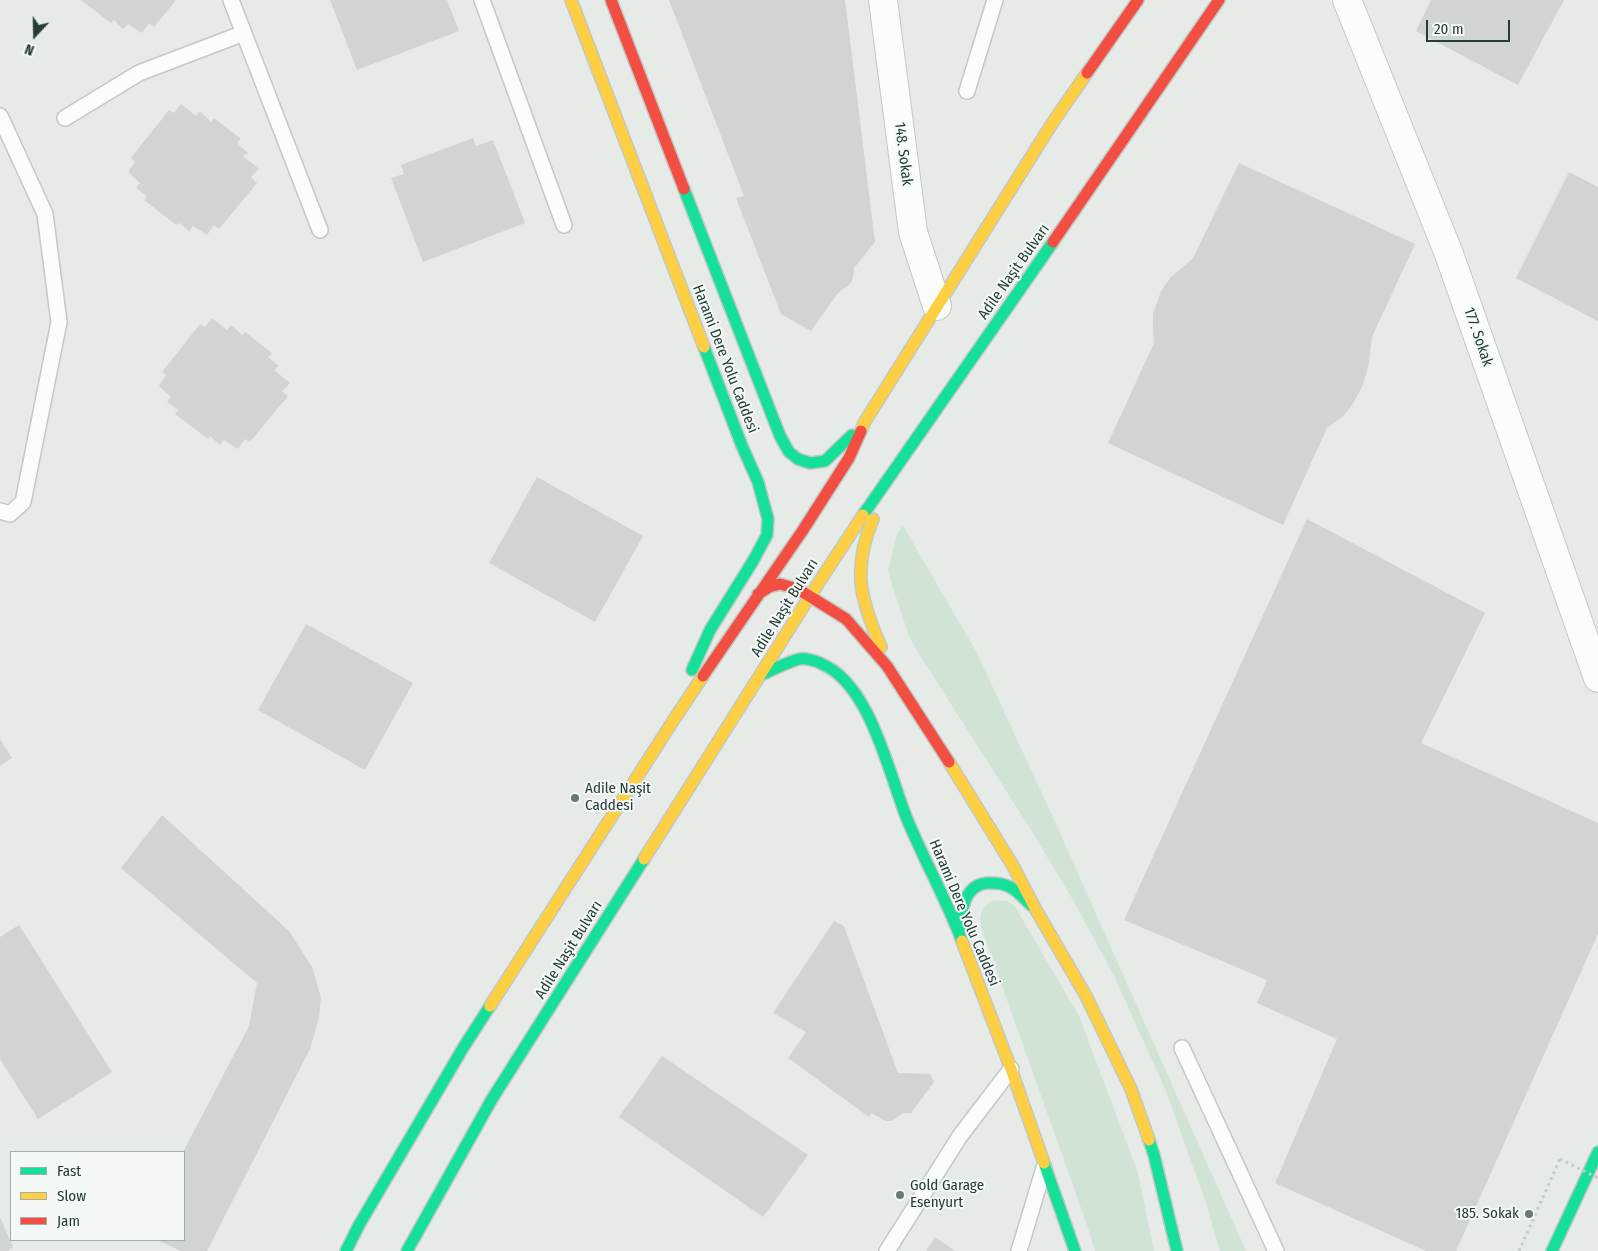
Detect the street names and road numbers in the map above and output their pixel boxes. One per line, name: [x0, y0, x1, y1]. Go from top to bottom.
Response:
street label: 148. Sokak: [890, 121, 916, 187]
street label: Adile Naşit Bulvarı: [974, 221, 1054, 323]
street label: Harami Dere Yolu Caddesi: [688, 282, 762, 436]
street label: 177. Sokak: [1460, 305, 1496, 369]
street label: Adile Naşit Bulvarı: [748, 556, 822, 660]
street label: Harami Dere Yolu Caddesi: [925, 837, 1003, 989]
street label: Adile Naşit Bulvarı: [532, 898, 606, 1002]

